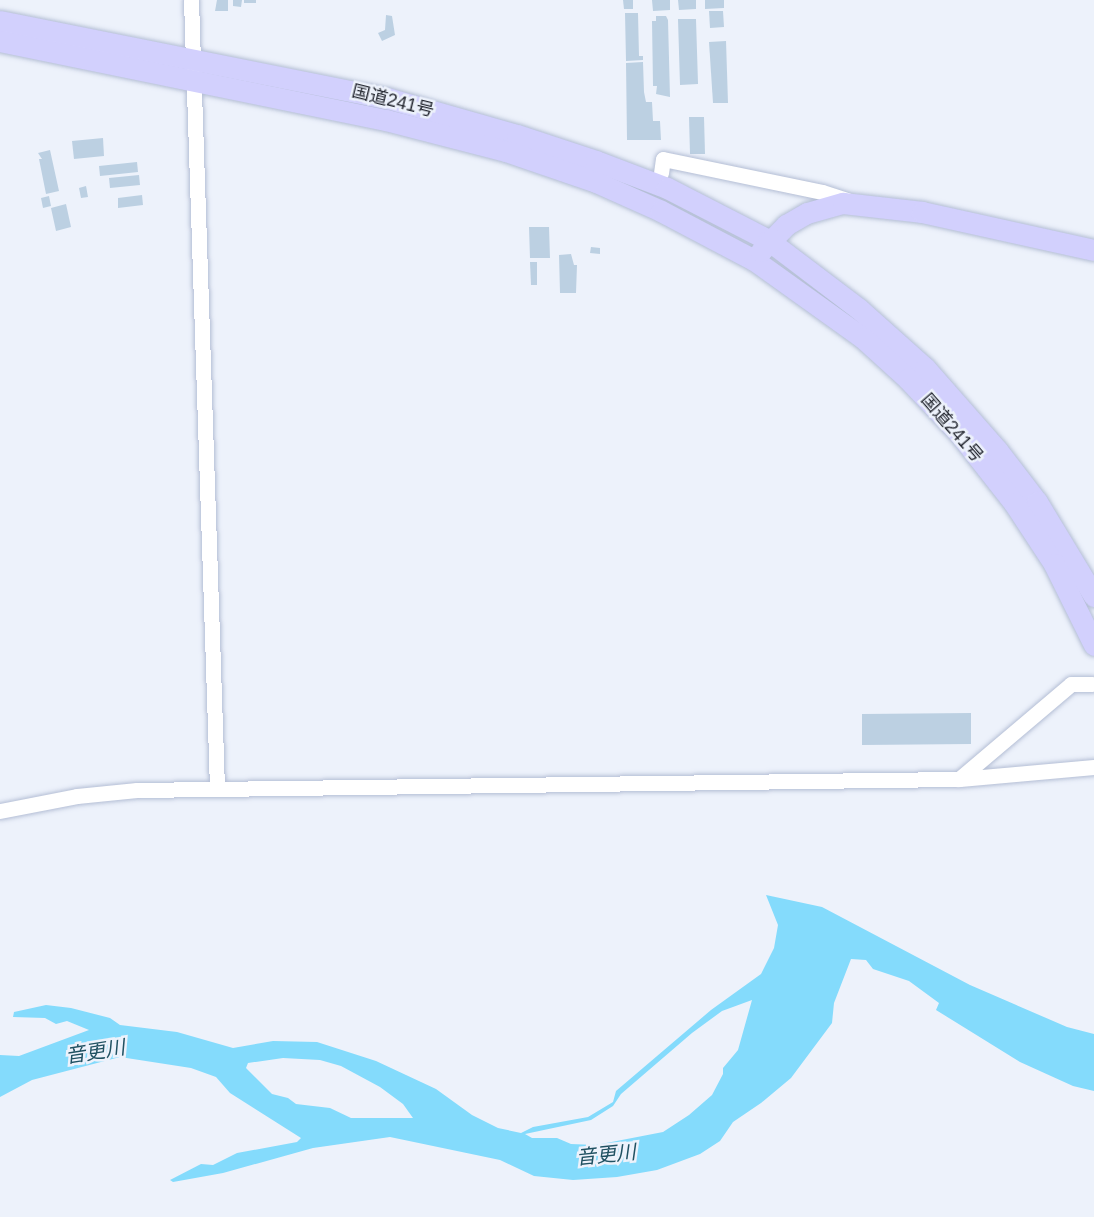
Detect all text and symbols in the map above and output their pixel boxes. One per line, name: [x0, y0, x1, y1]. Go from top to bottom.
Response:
street label: 国道241号: [350, 80, 436, 122]
street label: 国道241号: [916, 389, 988, 467]
water label: 音更川: [63, 1035, 127, 1069]
water label: 音更川: [575, 1140, 637, 1170]

